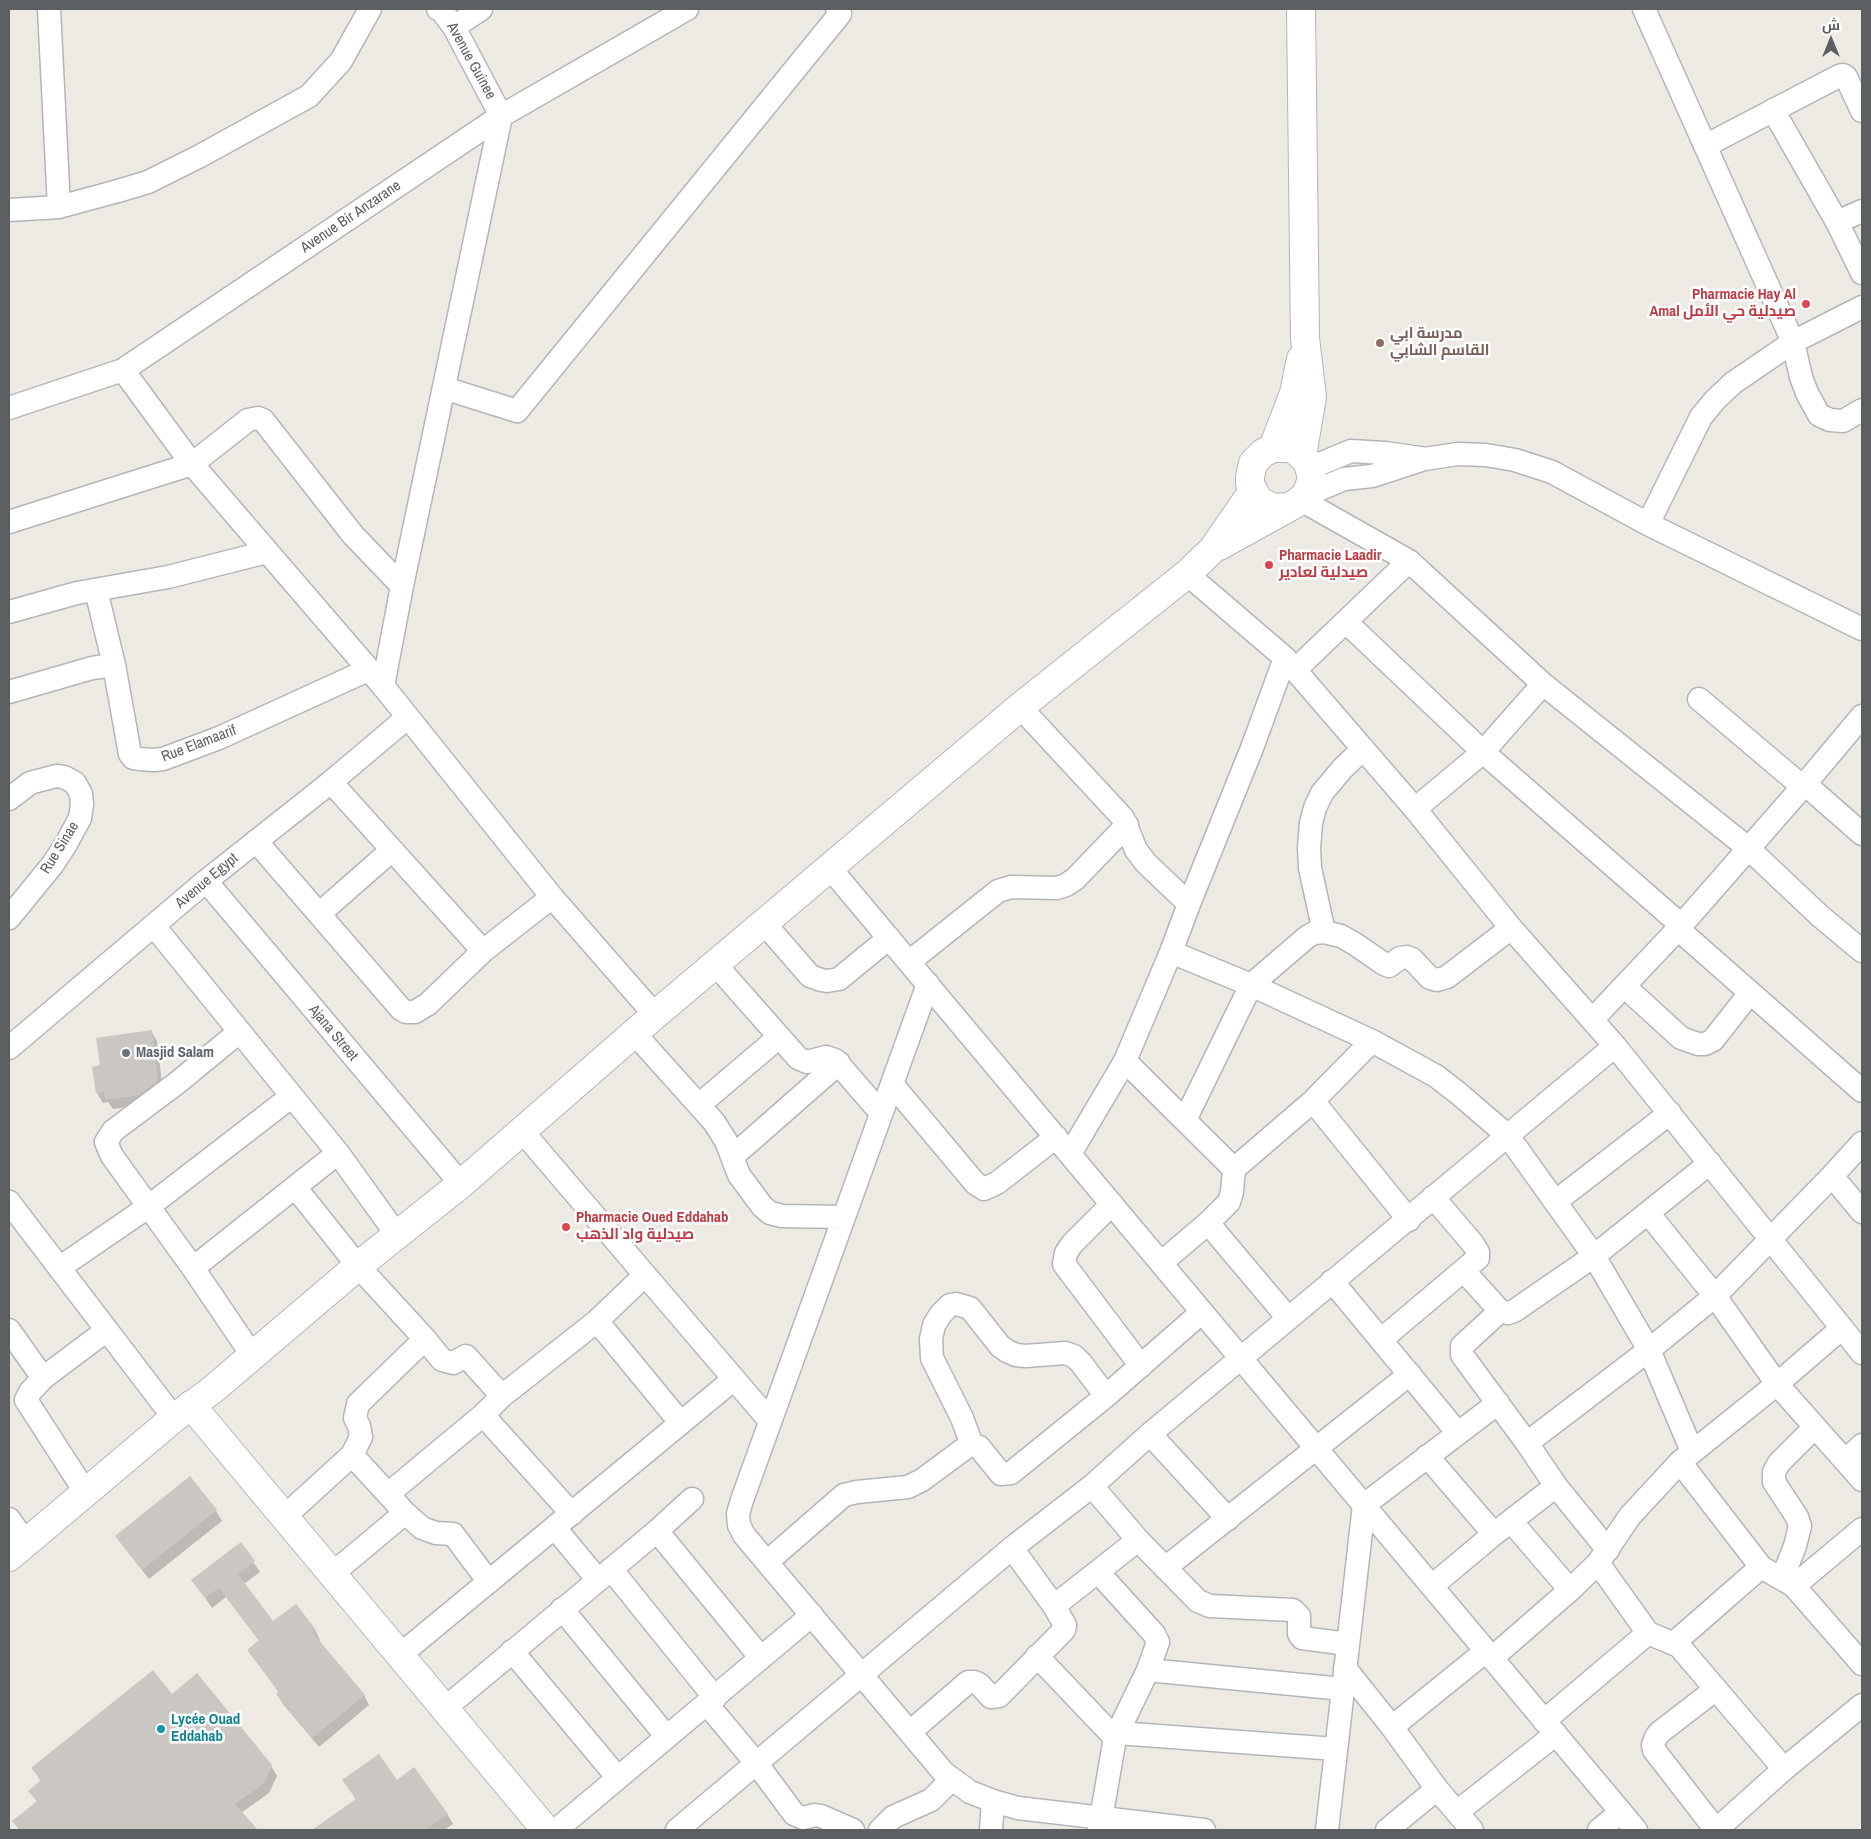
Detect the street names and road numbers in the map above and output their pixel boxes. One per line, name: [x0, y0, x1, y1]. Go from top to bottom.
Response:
street label: Avenue Guinee: [442, 19, 500, 103]
street label: Avenue Bir Anzarane: [298, 177, 404, 257]
street label: Rue Elamaarif: [159, 722, 239, 766]
street label: Rue Sinae: [37, 819, 83, 877]
street label: Avenue Egypt: [172, 850, 242, 912]
street label: Ajana Street: [304, 1001, 362, 1065]

